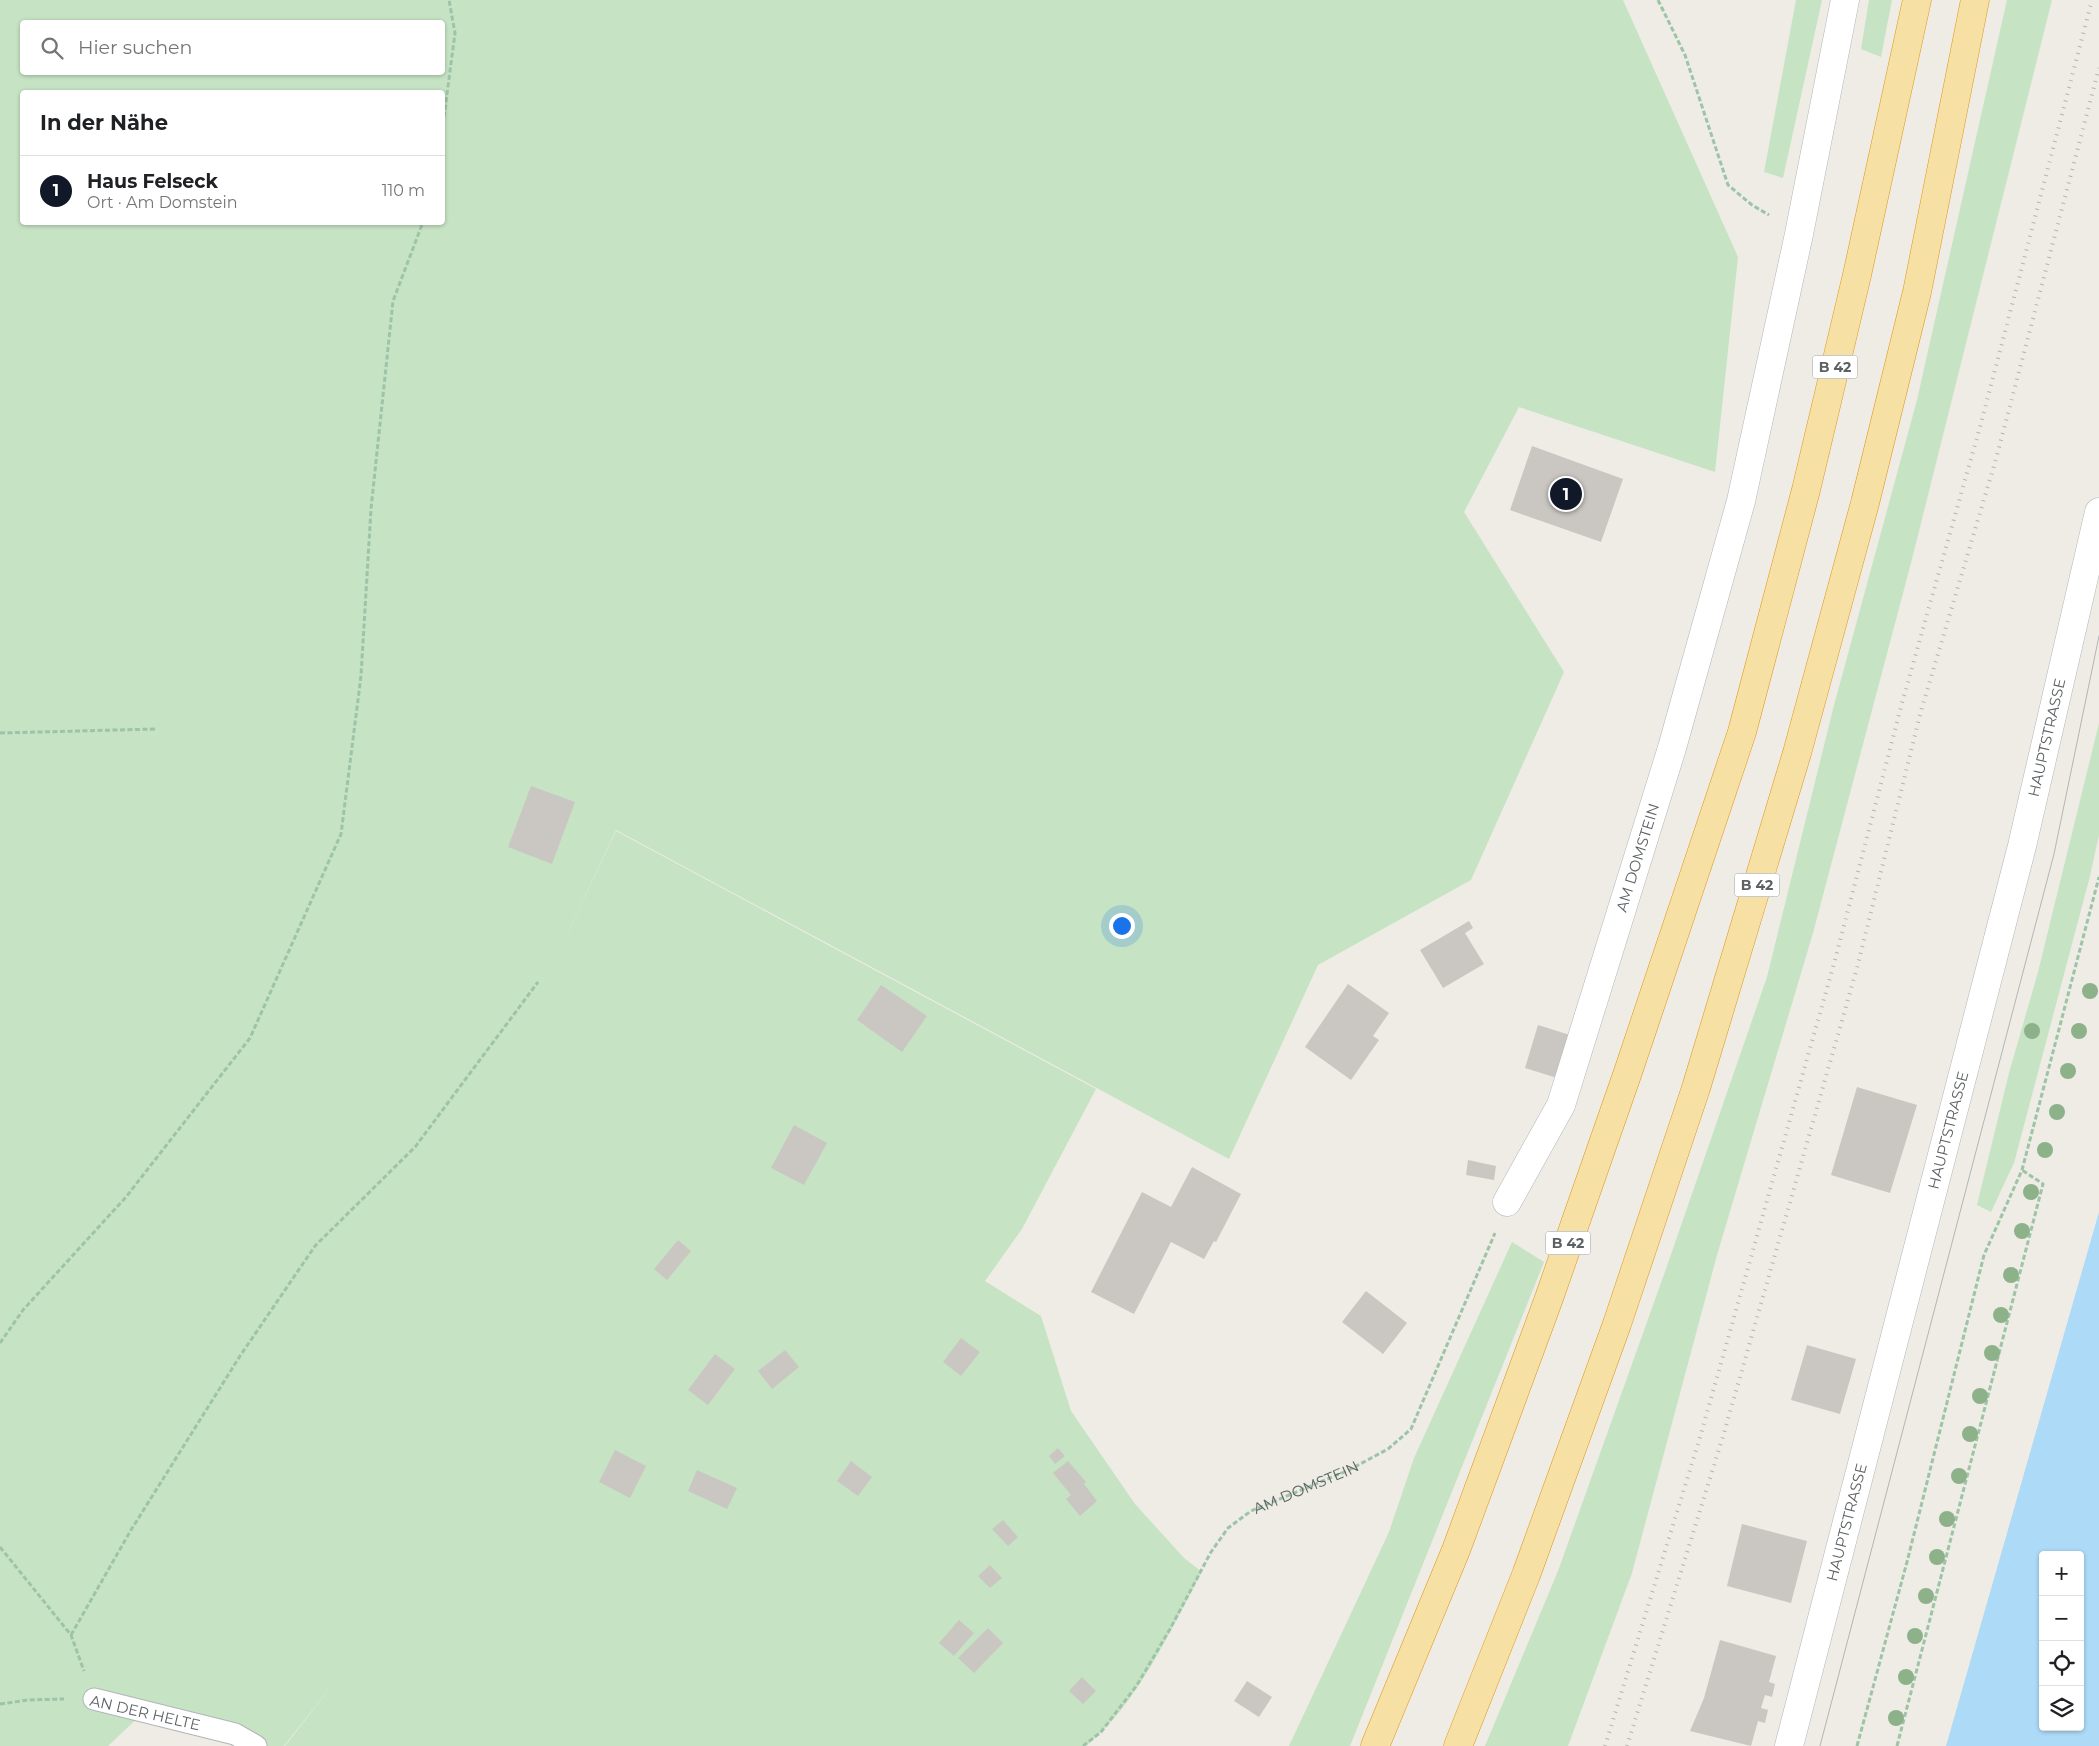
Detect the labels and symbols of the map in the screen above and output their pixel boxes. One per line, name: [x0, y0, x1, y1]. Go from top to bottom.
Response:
road number: B 42: [1812, 356, 1858, 378]
pin: 1: [1550, 475, 1582, 513]
street label: HAUPTSTRASSE: [2024, 676, 2069, 799]
street label: AM DOMSTEIN: [1612, 801, 1663, 914]
road number: B 42: [1734, 874, 1780, 896]
your location: [1109, 913, 1135, 939]
street label: HAUPTSTRASSE: [1924, 1069, 1972, 1191]
road number: B 42: [1546, 1232, 1590, 1254]
street label: AM DOMSTEIN: [1250, 1456, 1362, 1518]
street label: HAUPTSTRASSE: [1822, 1461, 1871, 1583]
street label: AN DER HELTE: [88, 1691, 202, 1734]

